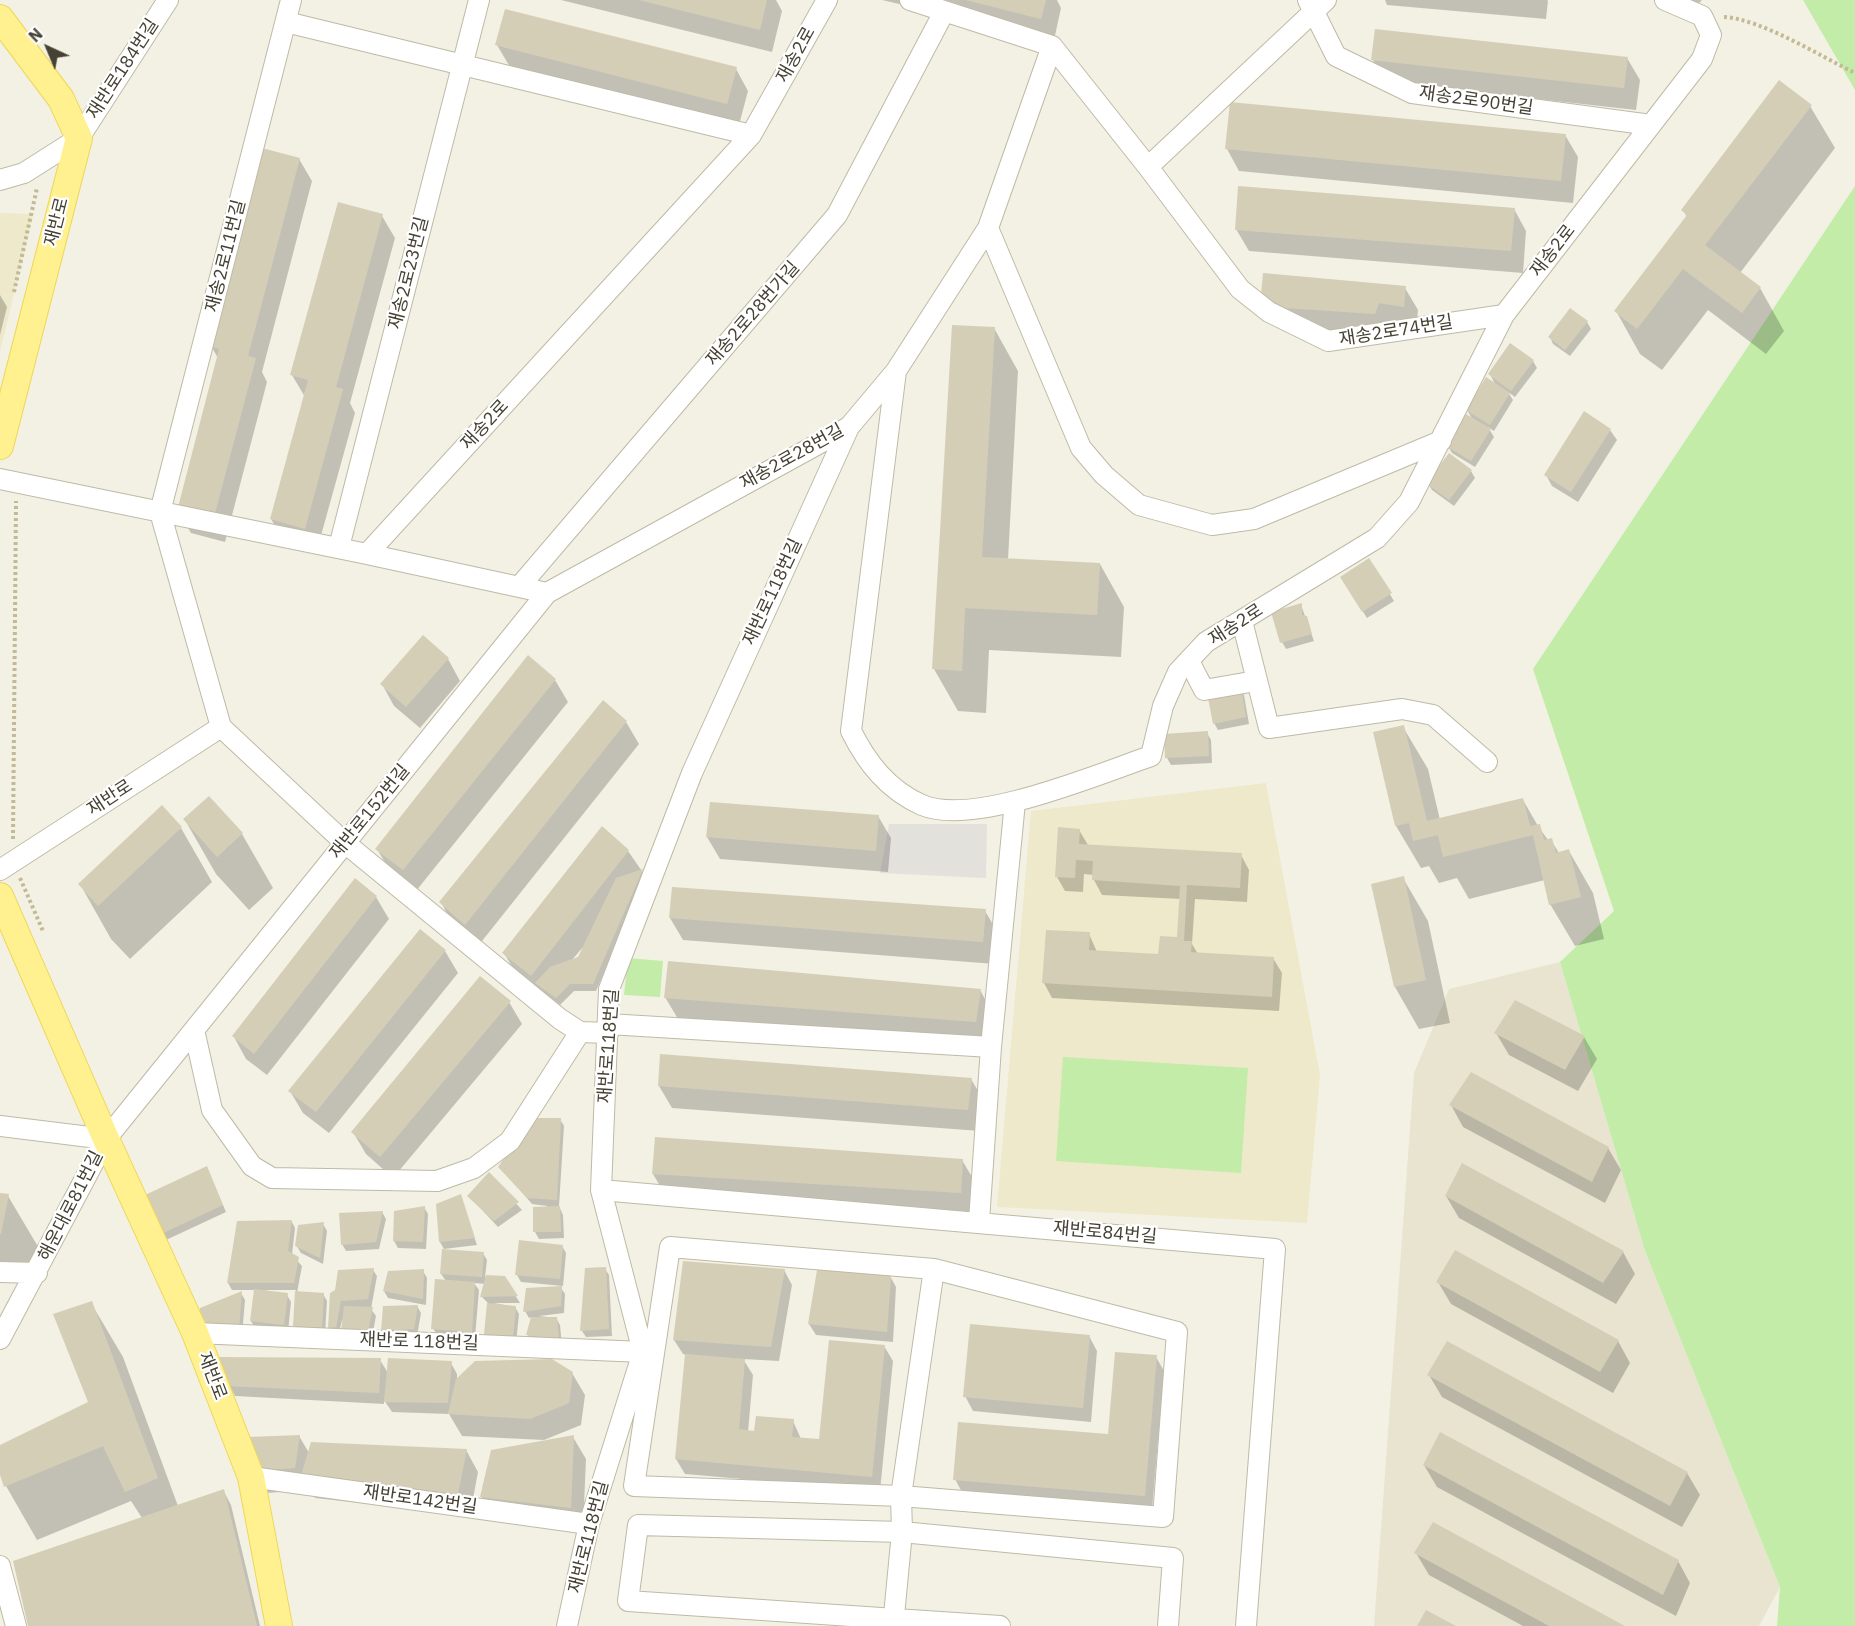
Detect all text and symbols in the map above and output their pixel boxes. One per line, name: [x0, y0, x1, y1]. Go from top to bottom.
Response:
street label: 재반로184번길: [83, 15, 163, 123]
north arrow: [18, 18, 78, 78]
street label: 재송2로: [772, 23, 820, 87]
text: N: [24, 24, 47, 46]
street label: 재송2로90번길: [1417, 82, 1535, 120]
street label: 재반로: [41, 195, 73, 249]
street label: 재송2로11번길: [202, 197, 250, 315]
street label: 재송2로23번길: [385, 214, 433, 332]
street label: 재송2로: [1526, 221, 1580, 281]
street label: 재송2로28번가길: [702, 257, 804, 371]
street label: 재송2로74번길: [1337, 311, 1455, 351]
street label: 재송2로: [456, 396, 514, 454]
street label: 재송2로28번길: [736, 420, 848, 494]
street label: 재반로118번길: [739, 535, 807, 649]
street label: 재송2로: [1205, 599, 1267, 651]
street label: 재반로152번길: [325, 760, 415, 864]
street label: 재반로: [83, 775, 137, 821]
street label: 재반로118번길: [594, 988, 624, 1104]
street label: 해운대로81번길: [34, 1147, 108, 1265]
street label: 재반로84번길: [1052, 1218, 1158, 1248]
street label: 재반로 118번길: [359, 1329, 479, 1355]
street label: 재반로: [193, 1349, 231, 1403]
street label: 재반로118번길: [565, 1478, 613, 1596]
street label: 재반로142번길: [361, 1481, 479, 1519]

